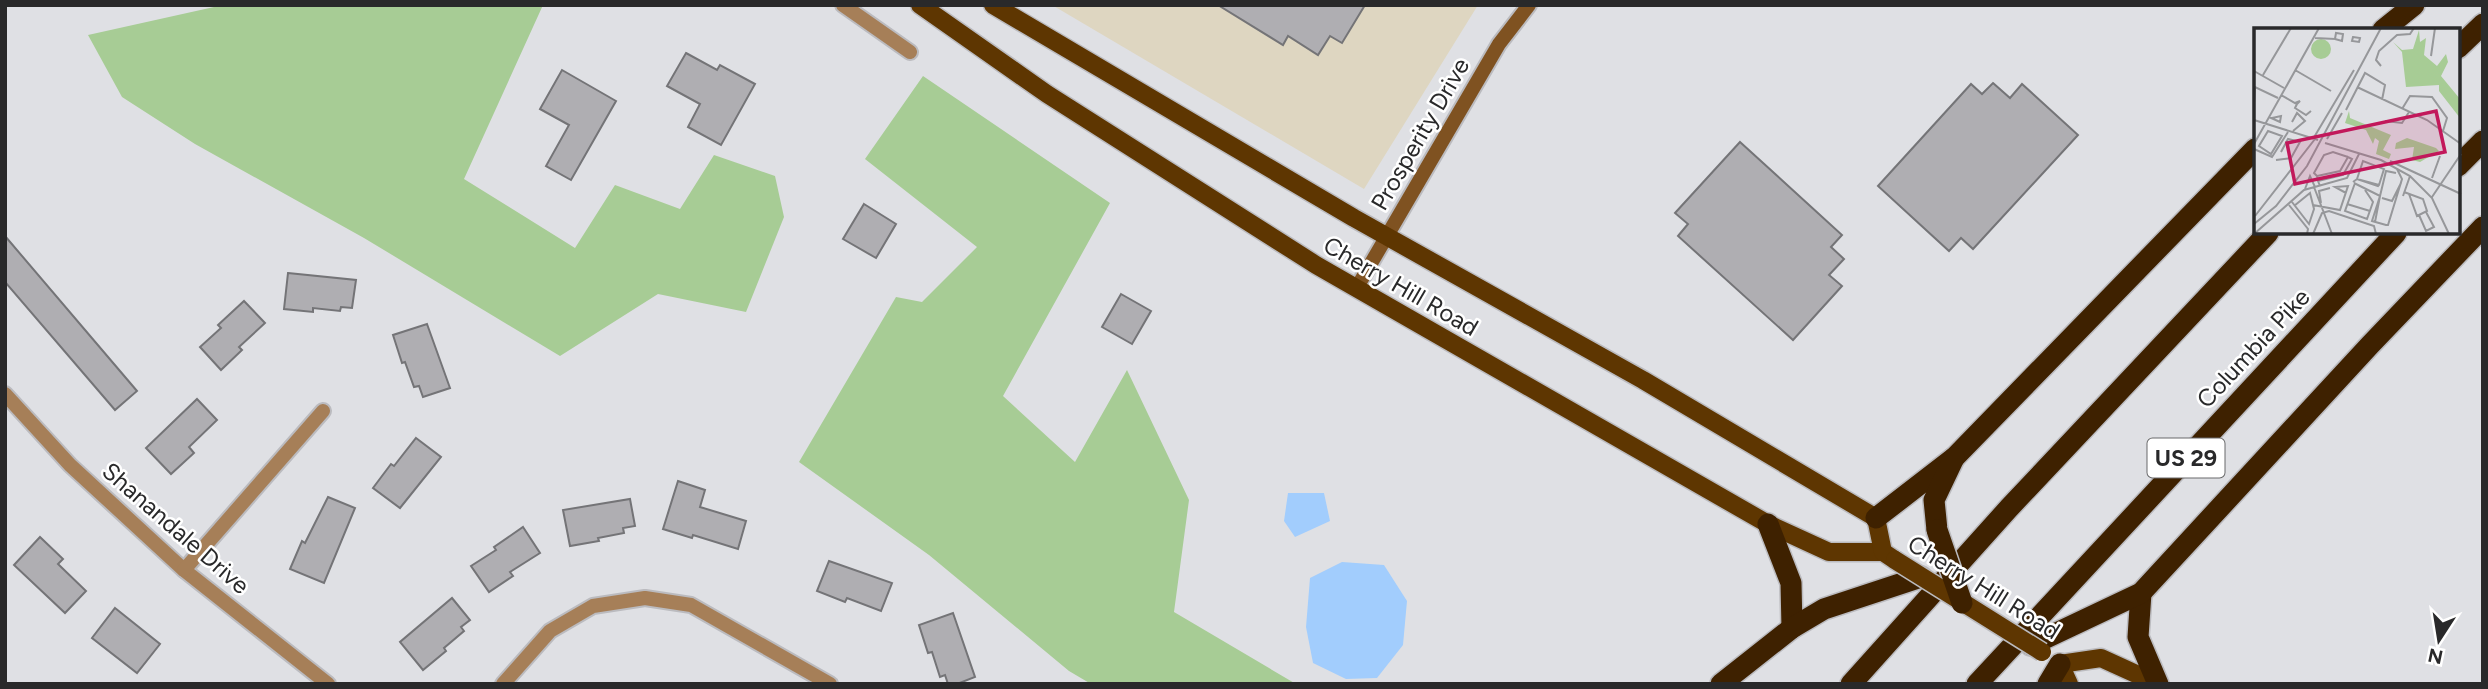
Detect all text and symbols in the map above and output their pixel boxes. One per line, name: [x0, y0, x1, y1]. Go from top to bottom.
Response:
inset map: [2254, 28, 2460, 234]
street label: Prosperity Drive: [1365, 53, 1475, 215]
street label: Cherry Hill Road: [1318, 230, 1484, 342]
street label: Columbia Pike: [2191, 282, 2315, 414]
road number: US 29: [2148, 438, 2224, 478]
street label: Shanandale Drive: [96, 456, 256, 600]
street label: Cherry Hill Road: [1903, 529, 2065, 645]
north arrow: [2404, 605, 2474, 675]
text: N: [2426, 643, 2445, 669]

